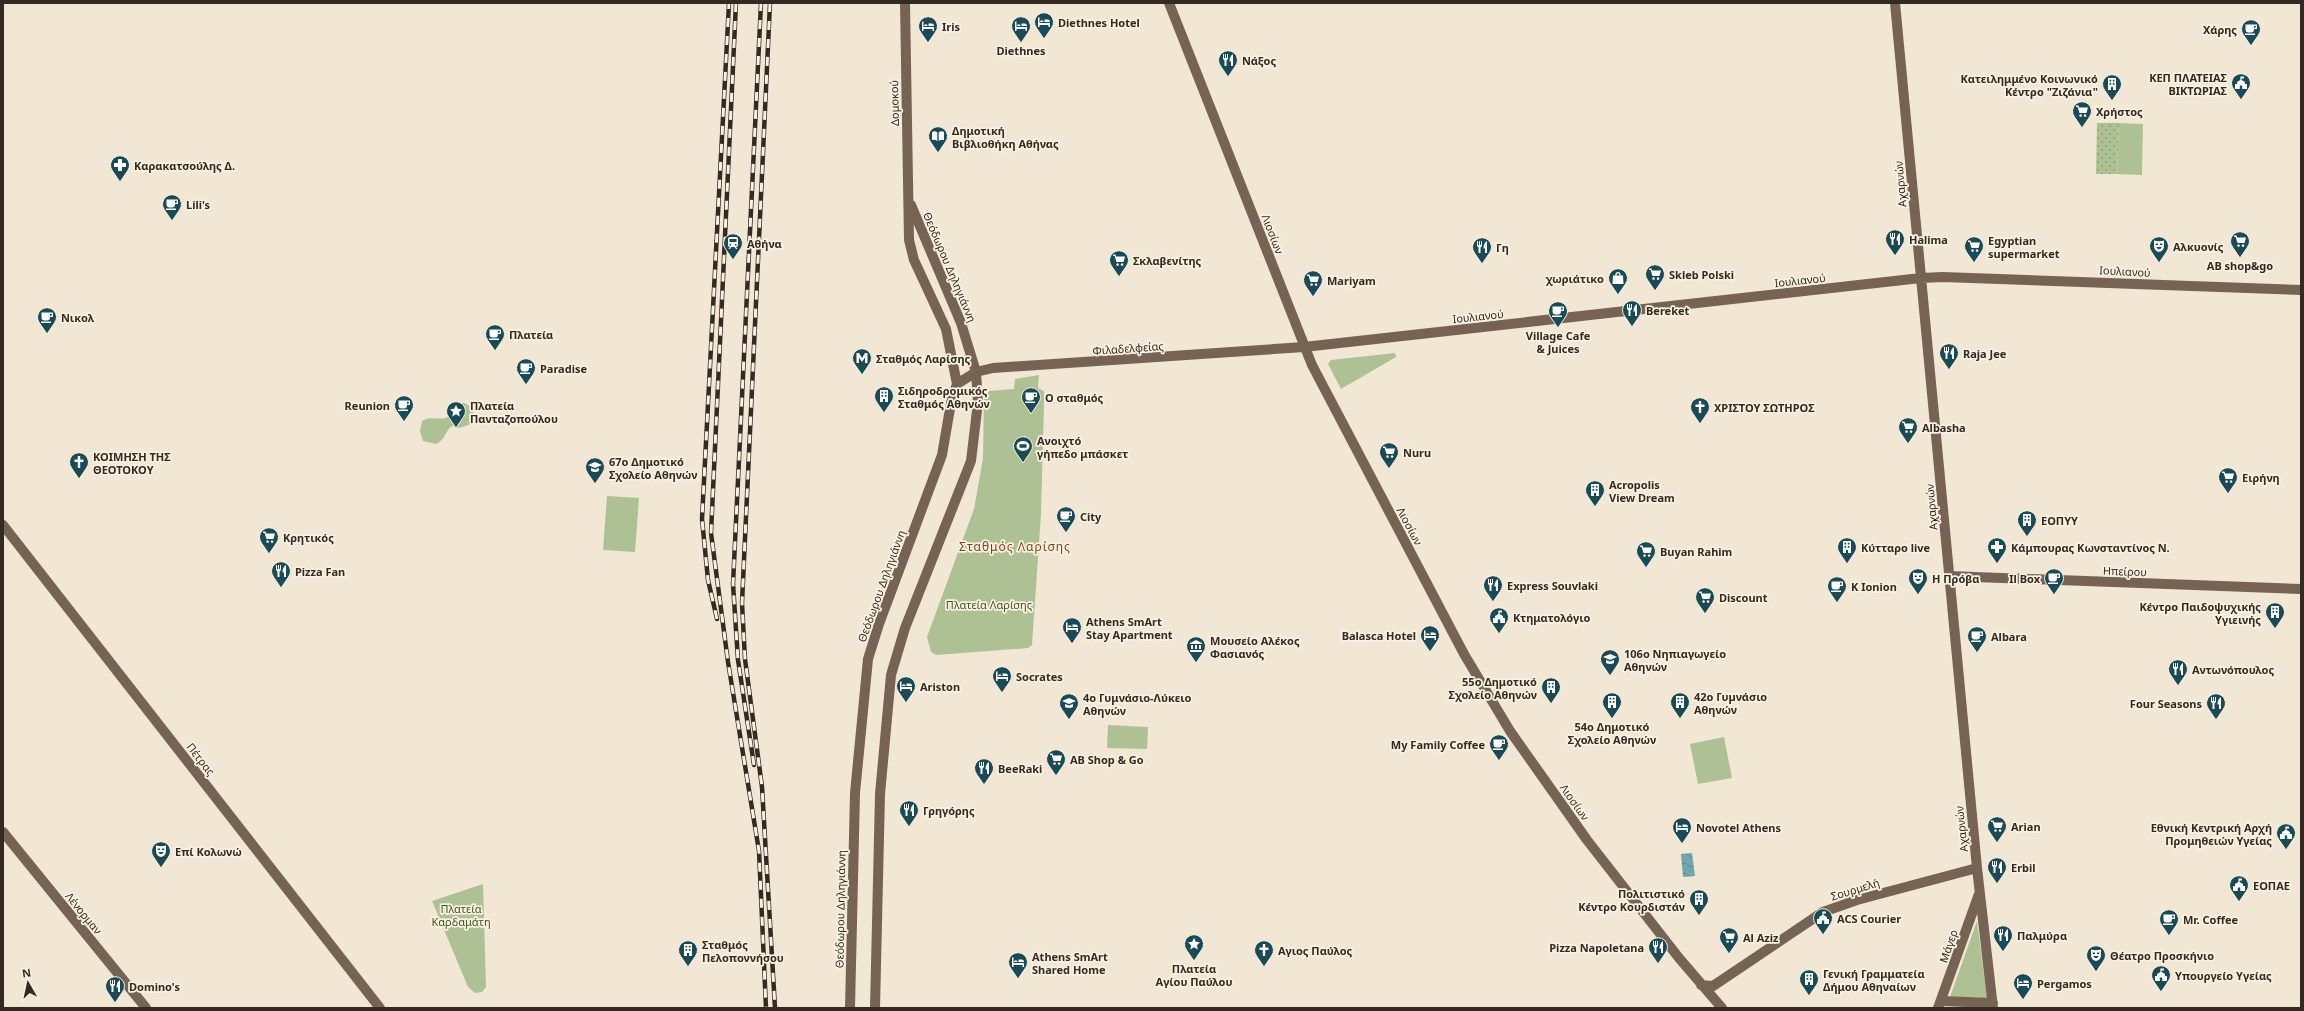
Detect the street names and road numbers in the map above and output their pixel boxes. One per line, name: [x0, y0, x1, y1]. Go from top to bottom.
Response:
street label: Δομοκού: [886, 80, 902, 126]
street label: Αχαρνών: [1890, 160, 1909, 208]
street label: Θεόδωρου Δηληγιάννη: [920, 210, 980, 324]
street label: Λιοσίων: [1259, 212, 1288, 256]
street label: Ιουλιανού: [2099, 262, 2151, 280]
street label: Ιουλιανού: [1774, 270, 1826, 290]
street label: Ιουλιανού: [1452, 306, 1504, 326]
street label: Φιλαδελφείας: [1092, 338, 1164, 358]
street label: Αχαρνών: [1921, 483, 1940, 531]
street label: Λιοσίων: [1394, 504, 1426, 548]
street label: Θεόδωρου Δηληγιάννη: [854, 528, 908, 644]
street label: Ηπείρου: [2103, 563, 2147, 579]
street label: Πέτρας: [184, 740, 218, 778]
street label: Λιοσίων: [1557, 781, 1593, 823]
street label: Αχαρνών: [1951, 805, 1971, 853]
street label: Θεόδωρου Δηληγιάννη: [831, 850, 849, 968]
street label: Σουρμελή: [1829, 874, 1881, 904]
street label: Λένορμαν: [62, 889, 106, 937]
street label: Μάγερ: [1935, 927, 1961, 965]

